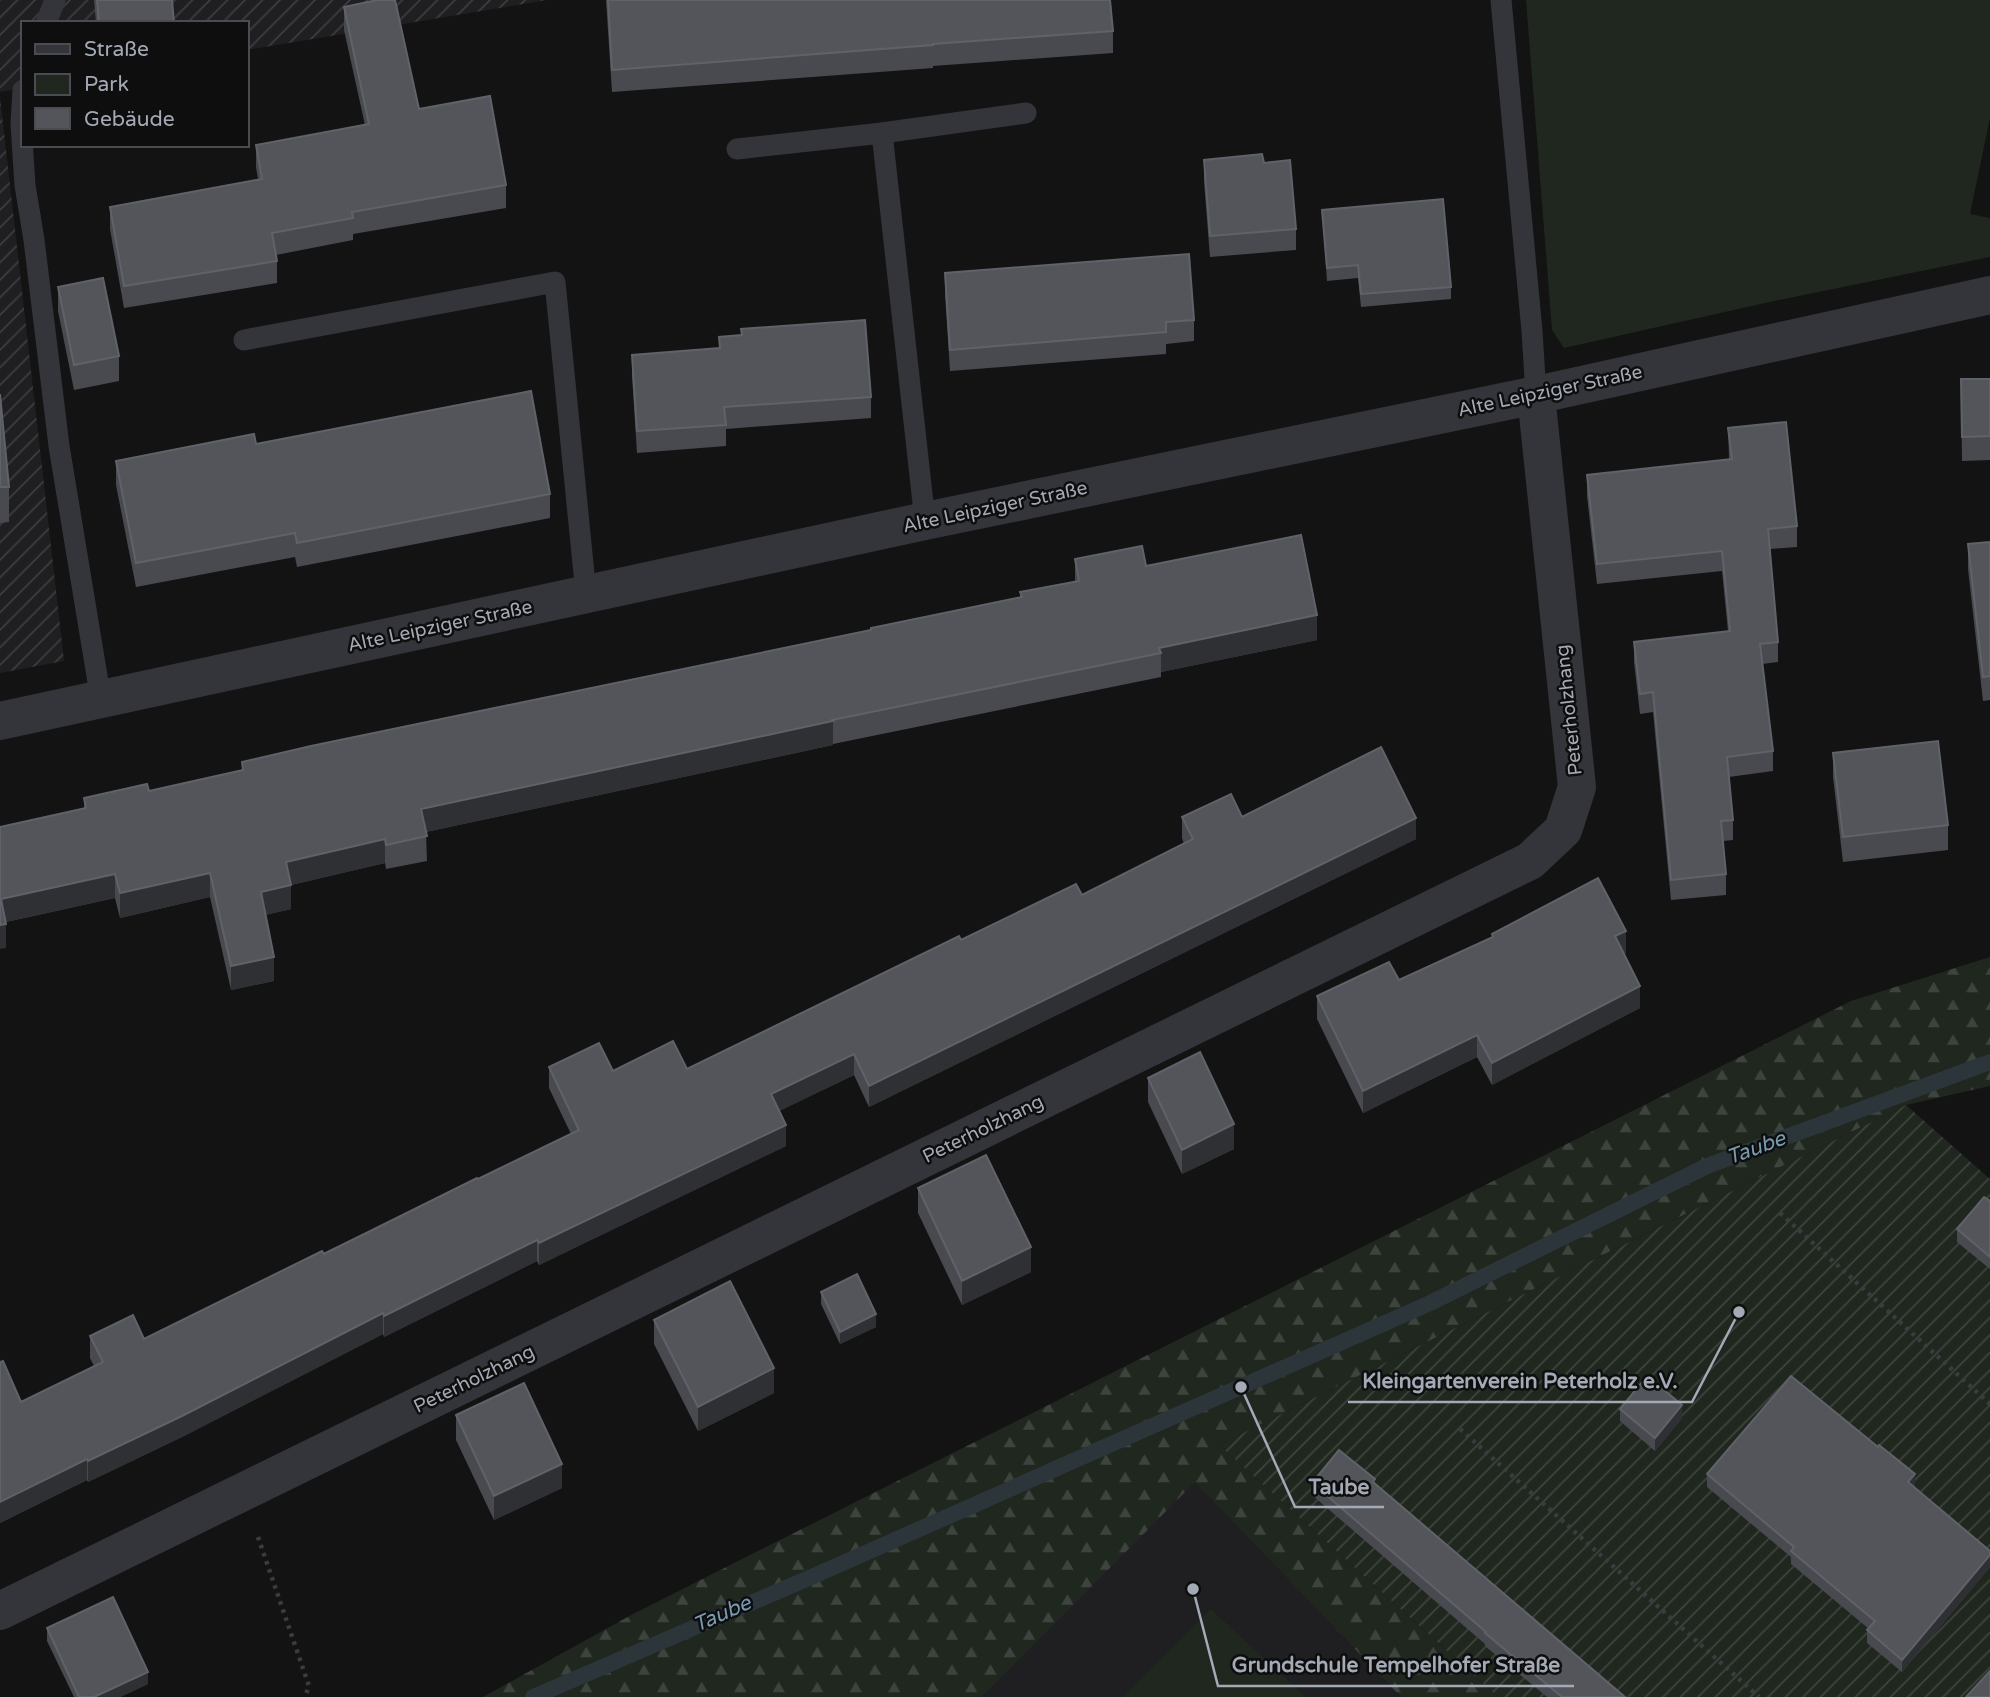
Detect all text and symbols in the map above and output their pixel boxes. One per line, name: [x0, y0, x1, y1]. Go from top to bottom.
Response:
legend: [21, 21, 248, 147]
text: Straße: [84, 37, 149, 62]
text: Park: [84, 72, 129, 97]
text: Gebäude: [84, 107, 175, 132]
street label: Alte Leipziger Straße: [1456, 361, 1644, 421]
street label: Alte Leipziger Straße: [901, 477, 1089, 537]
street label: Alte Leipziger Straße: [346, 596, 534, 656]
street label: Peterholzhang: [1551, 643, 1587, 777]
street label: Peterholzhang: [919, 1090, 1047, 1168]
water label: Taube: [1723, 1125, 1790, 1170]
street label: Peterholzhang: [410, 1340, 538, 1418]
callout: Kleingartenverein Peterholz e.V.: [1348, 1360, 1692, 1402]
text: Kleingartenverein Peterholz e.V.: [1362, 1369, 1678, 1394]
callout: Taube: [1295, 1465, 1384, 1507]
text: Taube: [1308, 1475, 1369, 1500]
water label: Taube: [689, 1590, 756, 1638]
callout: Grundschule Tempelhofer Straße: [1218, 1644, 1574, 1686]
text: Grundschule Tempelhofer Straße: [1232, 1653, 1560, 1678]

